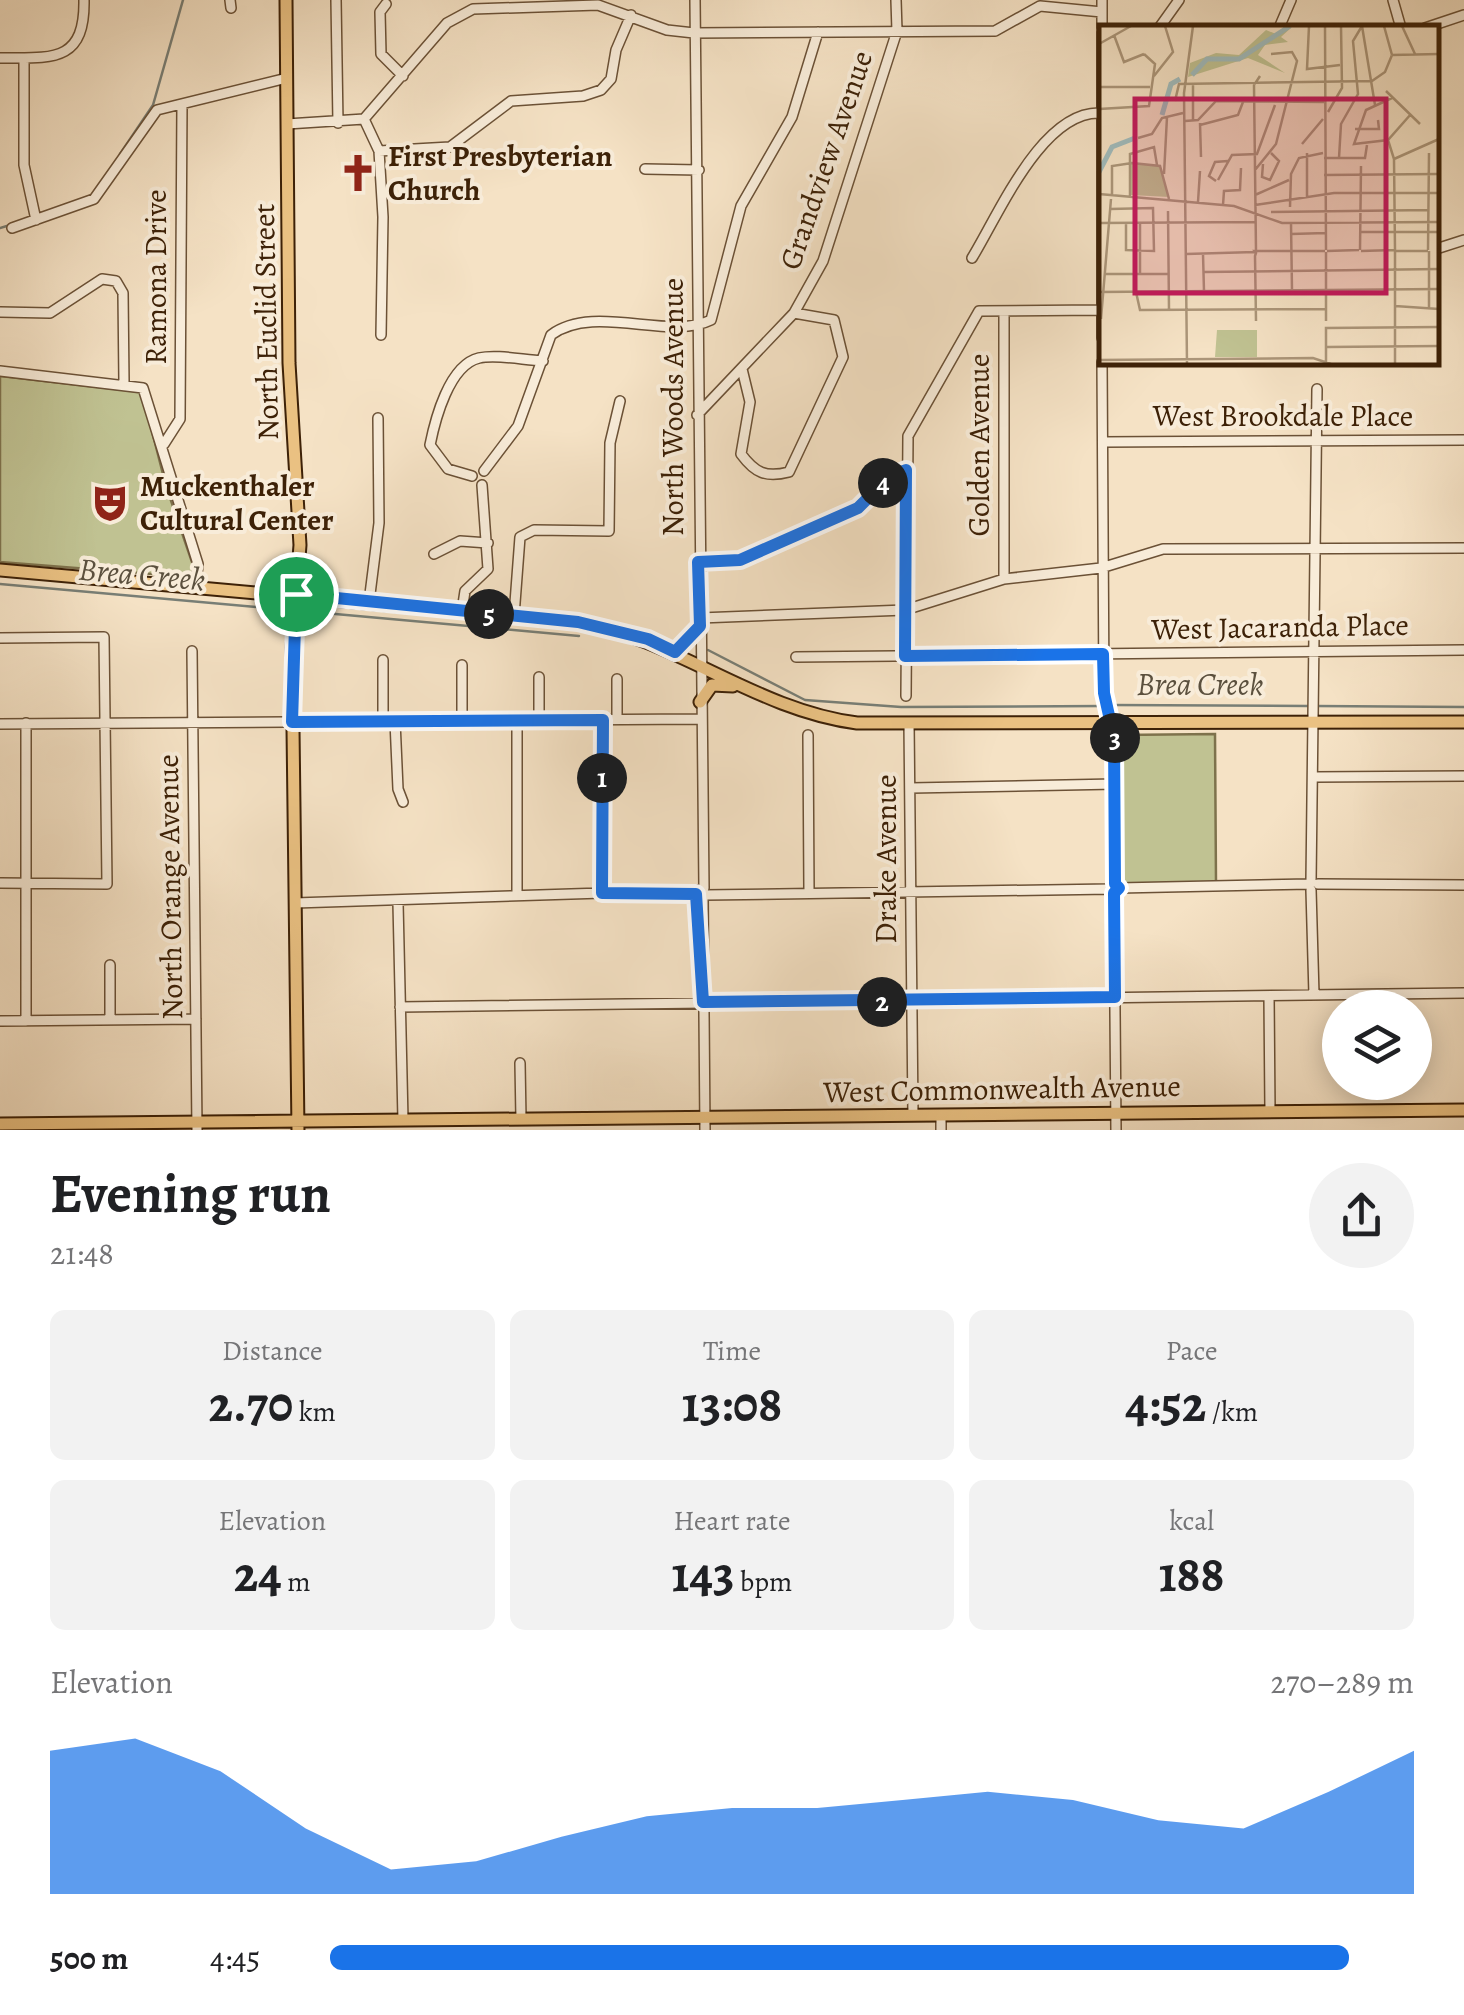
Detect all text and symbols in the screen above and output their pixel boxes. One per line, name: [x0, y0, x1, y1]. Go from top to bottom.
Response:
inset map: [1099, 25, 1439, 365]
street label: Grandview Avenue: [770, 45, 882, 275]
place label: First Presbyterian Church: [388, 136, 613, 210]
church icon: First Presbyterian Church: [337, 152, 379, 194]
street label: Ramona Drive: [136, 189, 176, 365]
street label: North Euclid Street: [244, 203, 288, 441]
street label: North Woods Avenue: [653, 278, 693, 536]
street label: Golden Avenue: [959, 354, 999, 536]
street label: West Brookdale Place: [1152, 396, 1413, 436]
pin: 4: [858, 458, 908, 508]
text: 4: [876, 464, 890, 502]
place label: Muckenthaler Cultural Center: [140, 466, 333, 540]
theatre icon: Muckenthaler Cultural Center: [89, 482, 131, 524]
water label: Brea Creek: [77, 547, 207, 601]
pin: [254, 552, 339, 637]
icon: arrive: [269, 567, 324, 622]
pin: 5: [464, 589, 514, 639]
text: 5: [483, 595, 495, 633]
street label: West Jacaranda Place: [1150, 605, 1409, 649]
water label: Brea Creek: [1137, 662, 1263, 706]
pin: 3: [1090, 713, 1140, 763]
text: 3: [1109, 719, 1121, 757]
pin: 1: [577, 753, 627, 803]
street label: North Orange Avenue: [148, 754, 192, 1020]
text: 1: [597, 759, 607, 797]
street label: Drake Avenue: [866, 774, 906, 944]
pin: 2: [857, 977, 907, 1027]
text: 2: [875, 983, 889, 1021]
map controls: [1322, 990, 1432, 1100]
button: layers: [1322, 990, 1432, 1100]
street label: West Commonwealth Avenue: [822, 1066, 1181, 1112]
text: Evening run: [50, 1156, 331, 1231]
button: share: [1309, 1163, 1414, 1268]
text: 21:48: [50, 1231, 114, 1275]
text: Distance: [222, 1332, 323, 1370]
text: Time: [703, 1332, 761, 1370]
text: Pace: [1166, 1332, 1218, 1370]
text: 2.70: [209, 1370, 293, 1438]
text: 13:08: [682, 1370, 782, 1438]
text: 4:52: [1125, 1370, 1206, 1438]
text: km: [293, 1393, 336, 1431]
text: /km: [1206, 1393, 1258, 1431]
text: Elevation: [219, 1502, 326, 1540]
text: Heart rate: [674, 1502, 790, 1540]
text: kcal: [1169, 1502, 1214, 1540]
text: 24: [234, 1540, 282, 1608]
text: 143: [672, 1540, 735, 1608]
text: 188: [1159, 1540, 1225, 1608]
text: m: [282, 1563, 311, 1601]
text: bpm: [735, 1563, 792, 1601]
text: Elevation: [50, 1660, 173, 1704]
text: 270–289 m: [1271, 1660, 1414, 1704]
text: 500 m: [50, 1936, 128, 1980]
text: 4:45: [210, 1936, 260, 1980]

